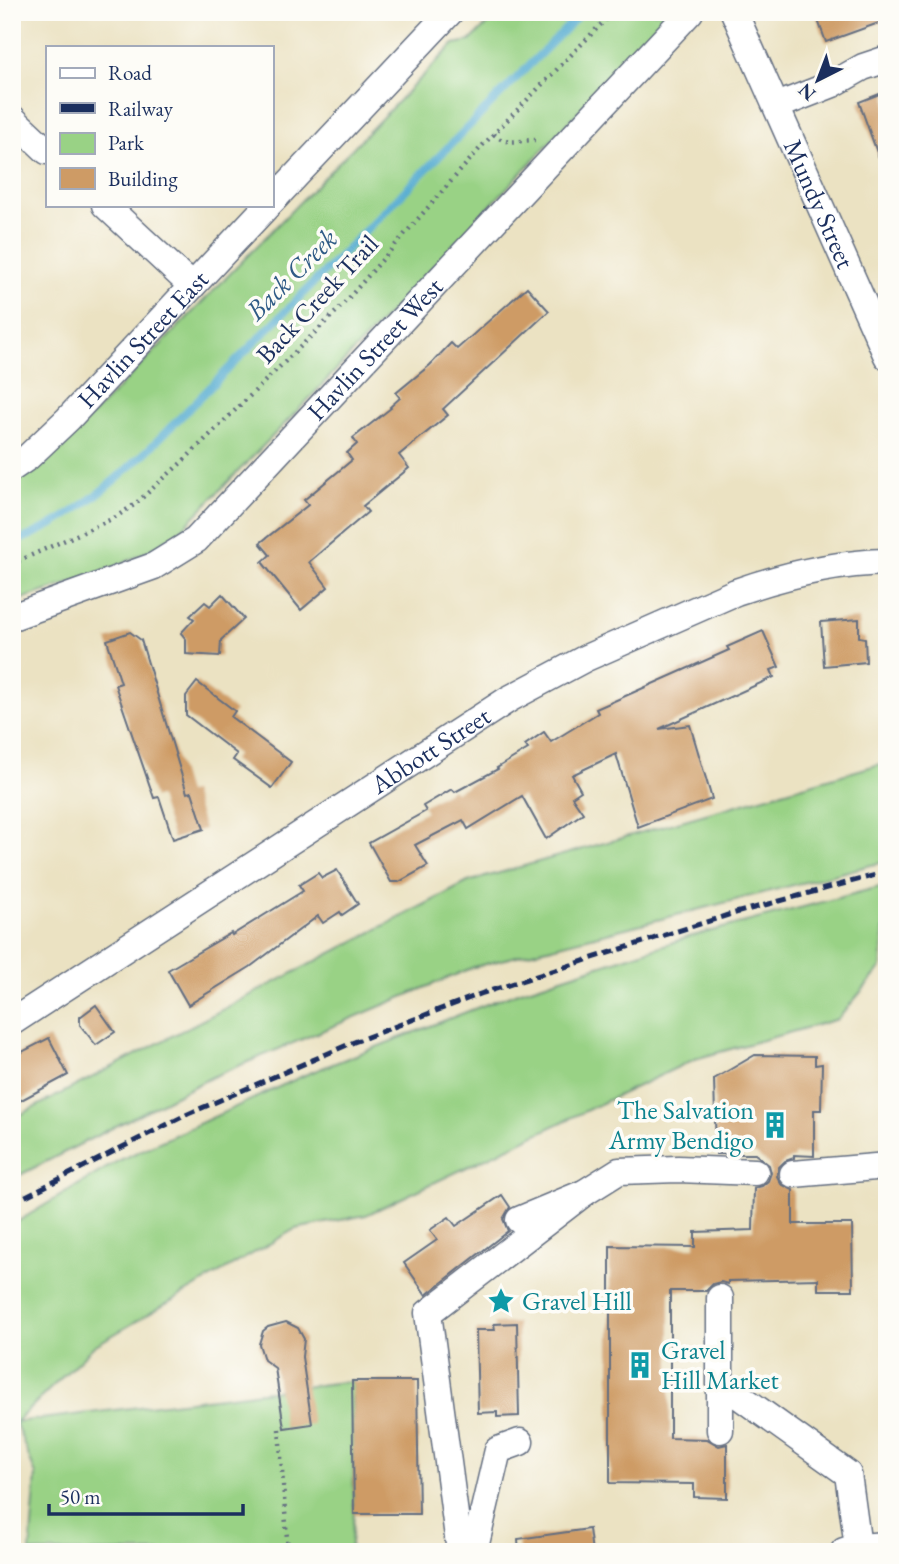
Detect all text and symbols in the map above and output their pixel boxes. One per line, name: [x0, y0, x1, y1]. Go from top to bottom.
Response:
legend: [46, 46, 273, 206]
north arrow: [783, 46, 853, 116]
text: Road: [108, 59, 152, 86]
text: N: [792, 77, 821, 107]
text: Railway: [108, 95, 174, 122]
text: Park: [108, 129, 145, 156]
street label: Mundy Street: [776, 134, 863, 274]
text: Building: [108, 165, 178, 192]
water label: Back Creek: [237, 220, 345, 328]
street label: Back Creek Trail: [248, 227, 386, 371]
street label: Havlin Street East: [70, 263, 216, 415]
street label: Havlin Street West: [299, 270, 450, 428]
street label: Abbott Street: [363, 699, 497, 802]
place label: The Salvation Army Bendigo: [608, 1093, 754, 1157]
building icon: The Salvation Army Bendigo: [760, 1110, 790, 1140]
place label: Gravel Hill: [522, 1284, 632, 1318]
place icon: Gravel Hill: [486, 1286, 516, 1316]
place label: Gravel Hill Market: [661, 1333, 779, 1397]
building icon: Gravel Hill Market: [625, 1350, 655, 1380]
scale bar: [49, 1473, 243, 1517]
text: 50 m: [60, 1483, 101, 1510]

